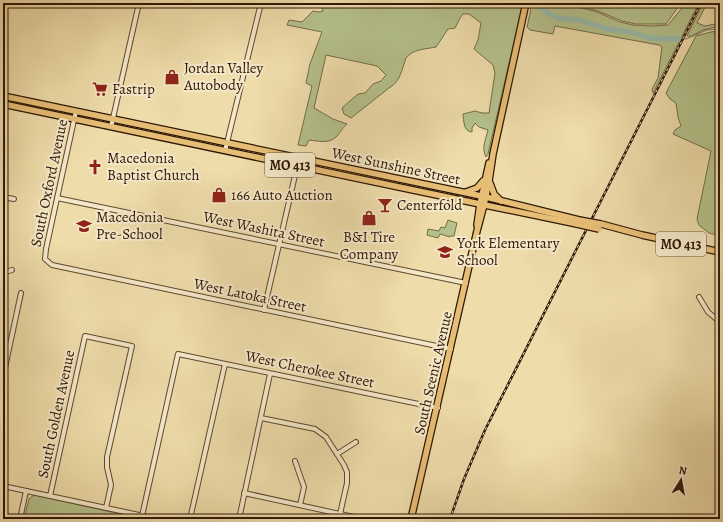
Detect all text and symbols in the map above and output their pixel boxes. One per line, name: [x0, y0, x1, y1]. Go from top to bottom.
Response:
place label: Jordan Valley Autobody: [183, 58, 264, 95]
shop icon: Jordan Valley Autobody: [163, 68, 181, 86]
place label: Fastrip: [112, 79, 155, 99]
supermarket icon: Fastrip: [91, 80, 109, 98]
street label: South Oxford Avenue: [26, 117, 72, 249]
street label: West Sunshine Street: [329, 142, 462, 189]
place label: Macedonia Baptist Church: [107, 148, 199, 185]
road number: MO 413: [265, 153, 315, 177]
church icon: Macedonia Baptist Church: [86, 158, 104, 176]
place label: 166 Auto Auction: [231, 185, 333, 205]
shop icon: 166 Auto Auction: [210, 186, 228, 204]
place label: Centerfold: [397, 195, 463, 215]
bar icon: Centerfold: [376, 196, 394, 214]
street label: West Washita Street: [201, 206, 326, 252]
place label: Macedonia Pre-School: [96, 207, 163, 244]
shop icon: B&I Tire Company: [360, 209, 378, 227]
school or university icon: Macedonia Pre-School: [75, 217, 93, 235]
place label: B&I Tire Company: [340, 227, 399, 264]
road number: MO 413: [656, 232, 706, 256]
place label: York Elementary School: [456, 233, 560, 270]
school or university icon: York Elementary School: [436, 243, 454, 261]
street label: West Latoka Street: [191, 273, 308, 317]
street label: South Scenic Avenue: [409, 309, 457, 437]
street label: West Cherokee Street: [243, 345, 376, 392]
street label: South Golden Avenue: [33, 348, 79, 480]
north arrow: [661, 460, 701, 500]
text: N: [677, 463, 688, 479]

